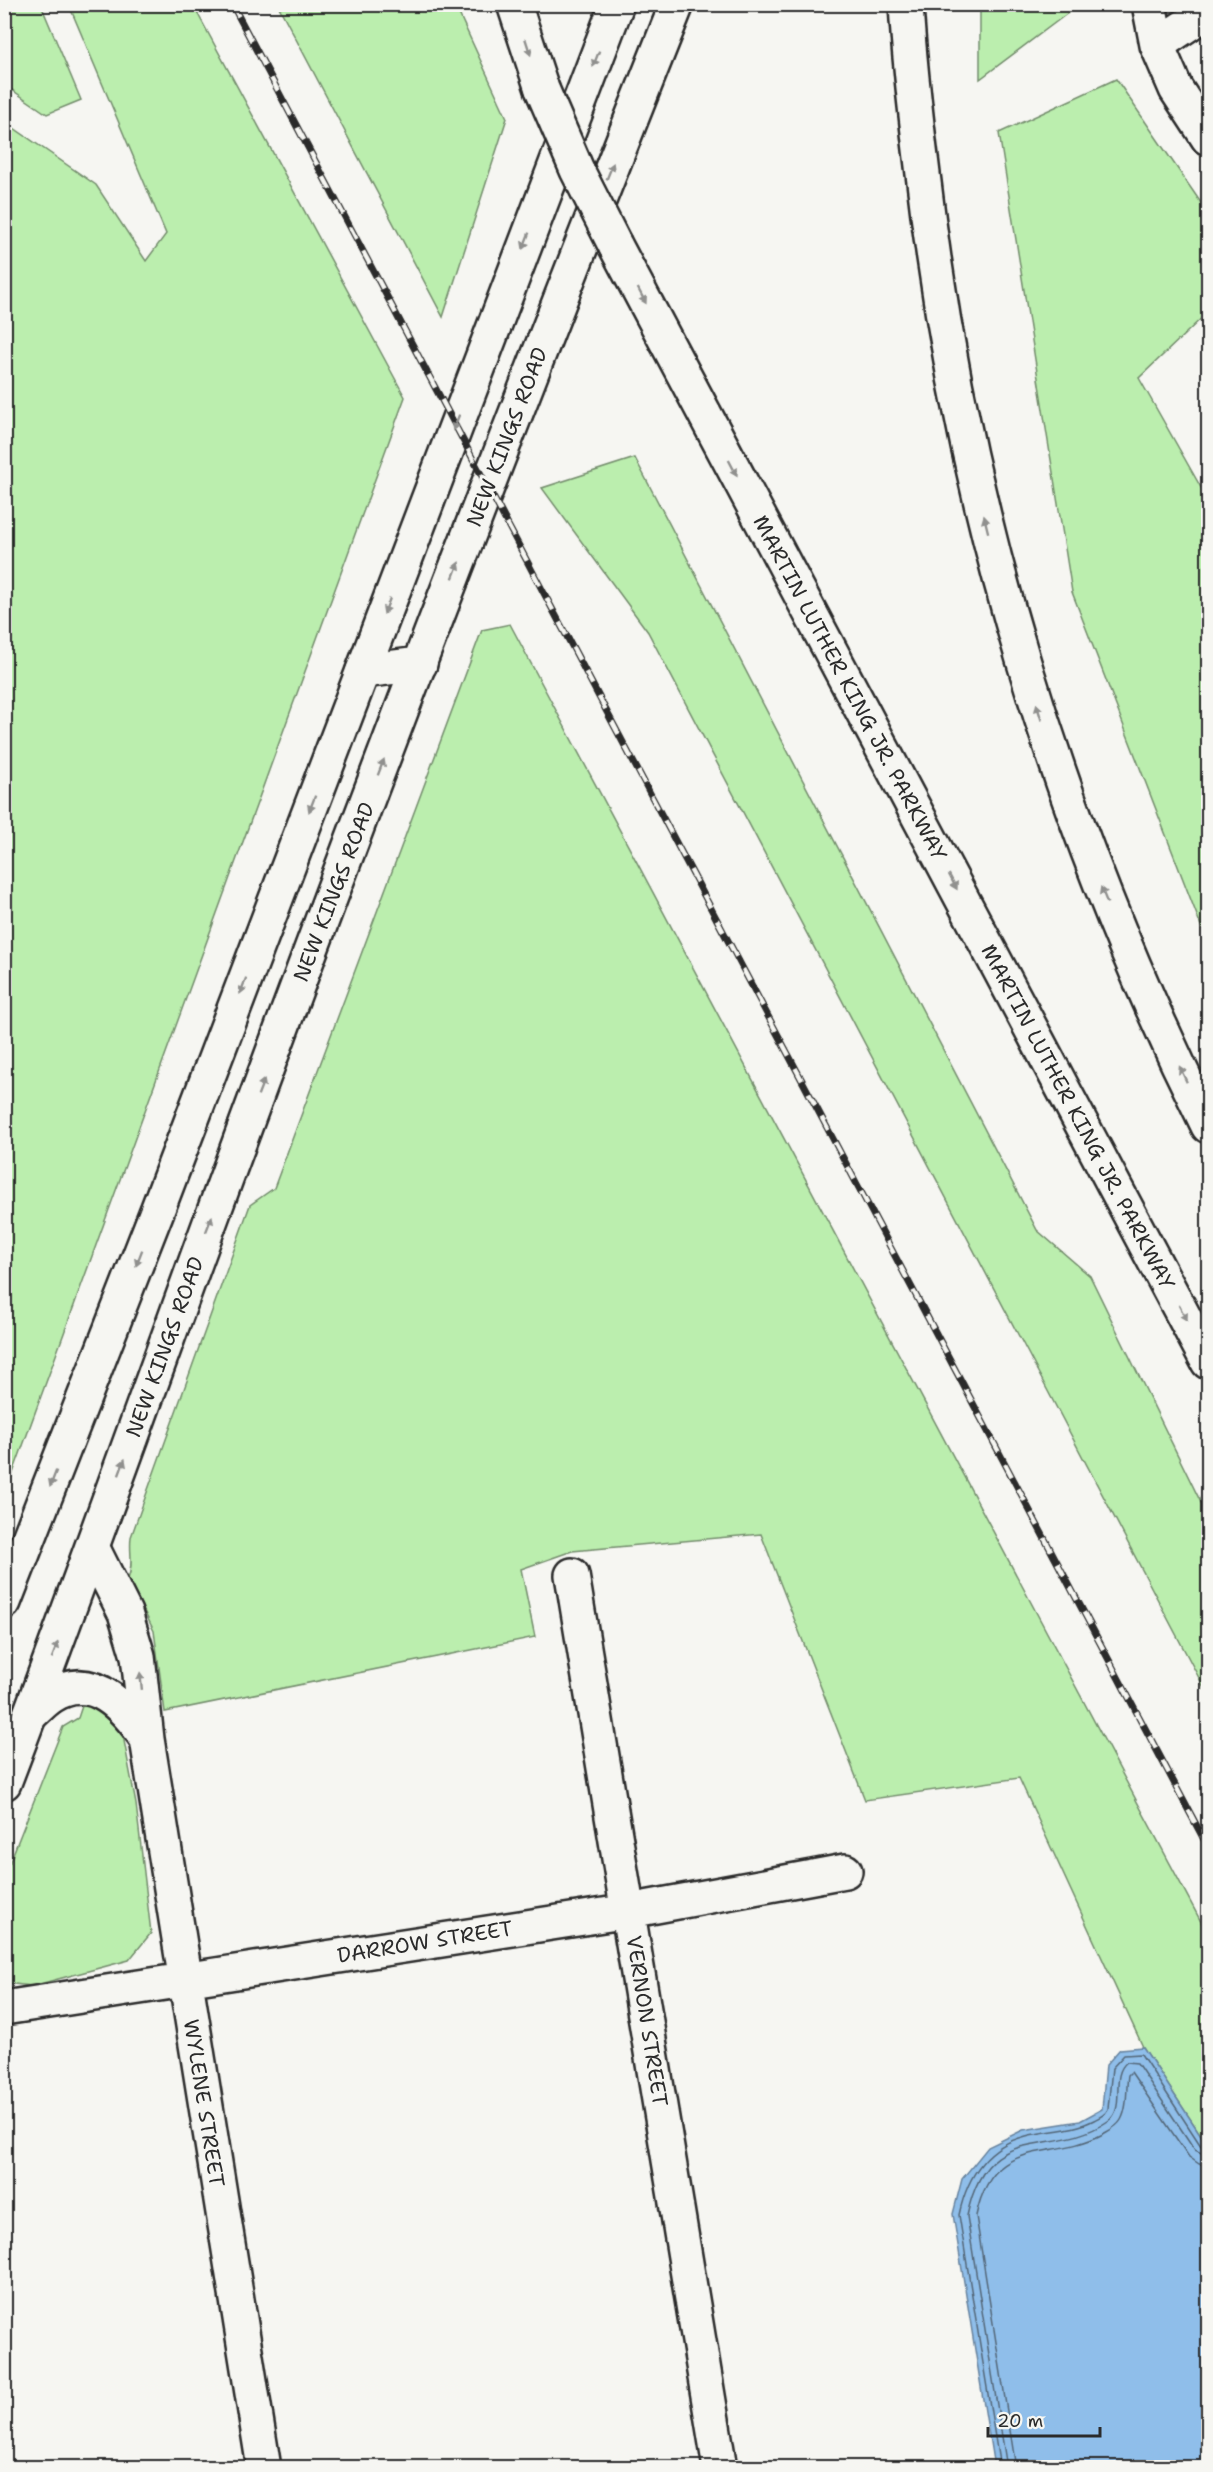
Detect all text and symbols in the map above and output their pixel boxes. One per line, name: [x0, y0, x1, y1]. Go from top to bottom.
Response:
one-way arrow: [524, 38, 534, 56]
one-way arrow: [591, 50, 600, 68]
one-way arrow: [606, 161, 616, 179]
one-way arrow: [520, 232, 530, 250]
one-way arrow: [637, 288, 647, 305]
street label: NEW KINGS ROAD: [460, 343, 554, 531]
one-way arrow: [451, 414, 460, 432]
one-way arrow: [729, 460, 738, 477]
street label: MARTIN LUTHER KING JR. PARKWAY: [747, 510, 953, 866]
one-way arrow: [981, 515, 991, 533]
one-way arrow: [452, 561, 461, 579]
one-way arrow: [382, 597, 392, 615]
one-way arrow: [1034, 703, 1043, 721]
one-way arrow: [377, 758, 387, 776]
one-way arrow: [307, 795, 317, 813]
street label: NEW KINGS ROAD: [287, 798, 381, 986]
one-way arrow: [948, 873, 958, 890]
one-way arrow: [1099, 886, 1109, 904]
street label: MARTIN LUTHER KING JR. PARKWAY: [975, 939, 1181, 1295]
one-way arrow: [238, 977, 247, 995]
one-way arrow: [1178, 1065, 1187, 1082]
one-way arrow: [256, 1078, 266, 1096]
one-way arrow: [205, 1215, 215, 1233]
one-way arrow: [134, 1249, 143, 1267]
street label: NEW KINGS ROAD: [119, 1253, 211, 1441]
one-way arrow: [1178, 1305, 1188, 1322]
one-way arrow: [118, 1458, 128, 1476]
one-way arrow: [47, 1470, 57, 1488]
one-way arrow: [50, 1641, 60, 1659]
one-way arrow: [136, 1671, 146, 1690]
street label: DARROW STREET: [335, 1914, 515, 1970]
street label: VERNON STREET: [620, 1934, 674, 2109]
street label: WYLENE STREET: [177, 2017, 231, 2189]
scale bar: [988, 2400, 1100, 2438]
text: 20 m: [997, 2409, 1043, 2433]

